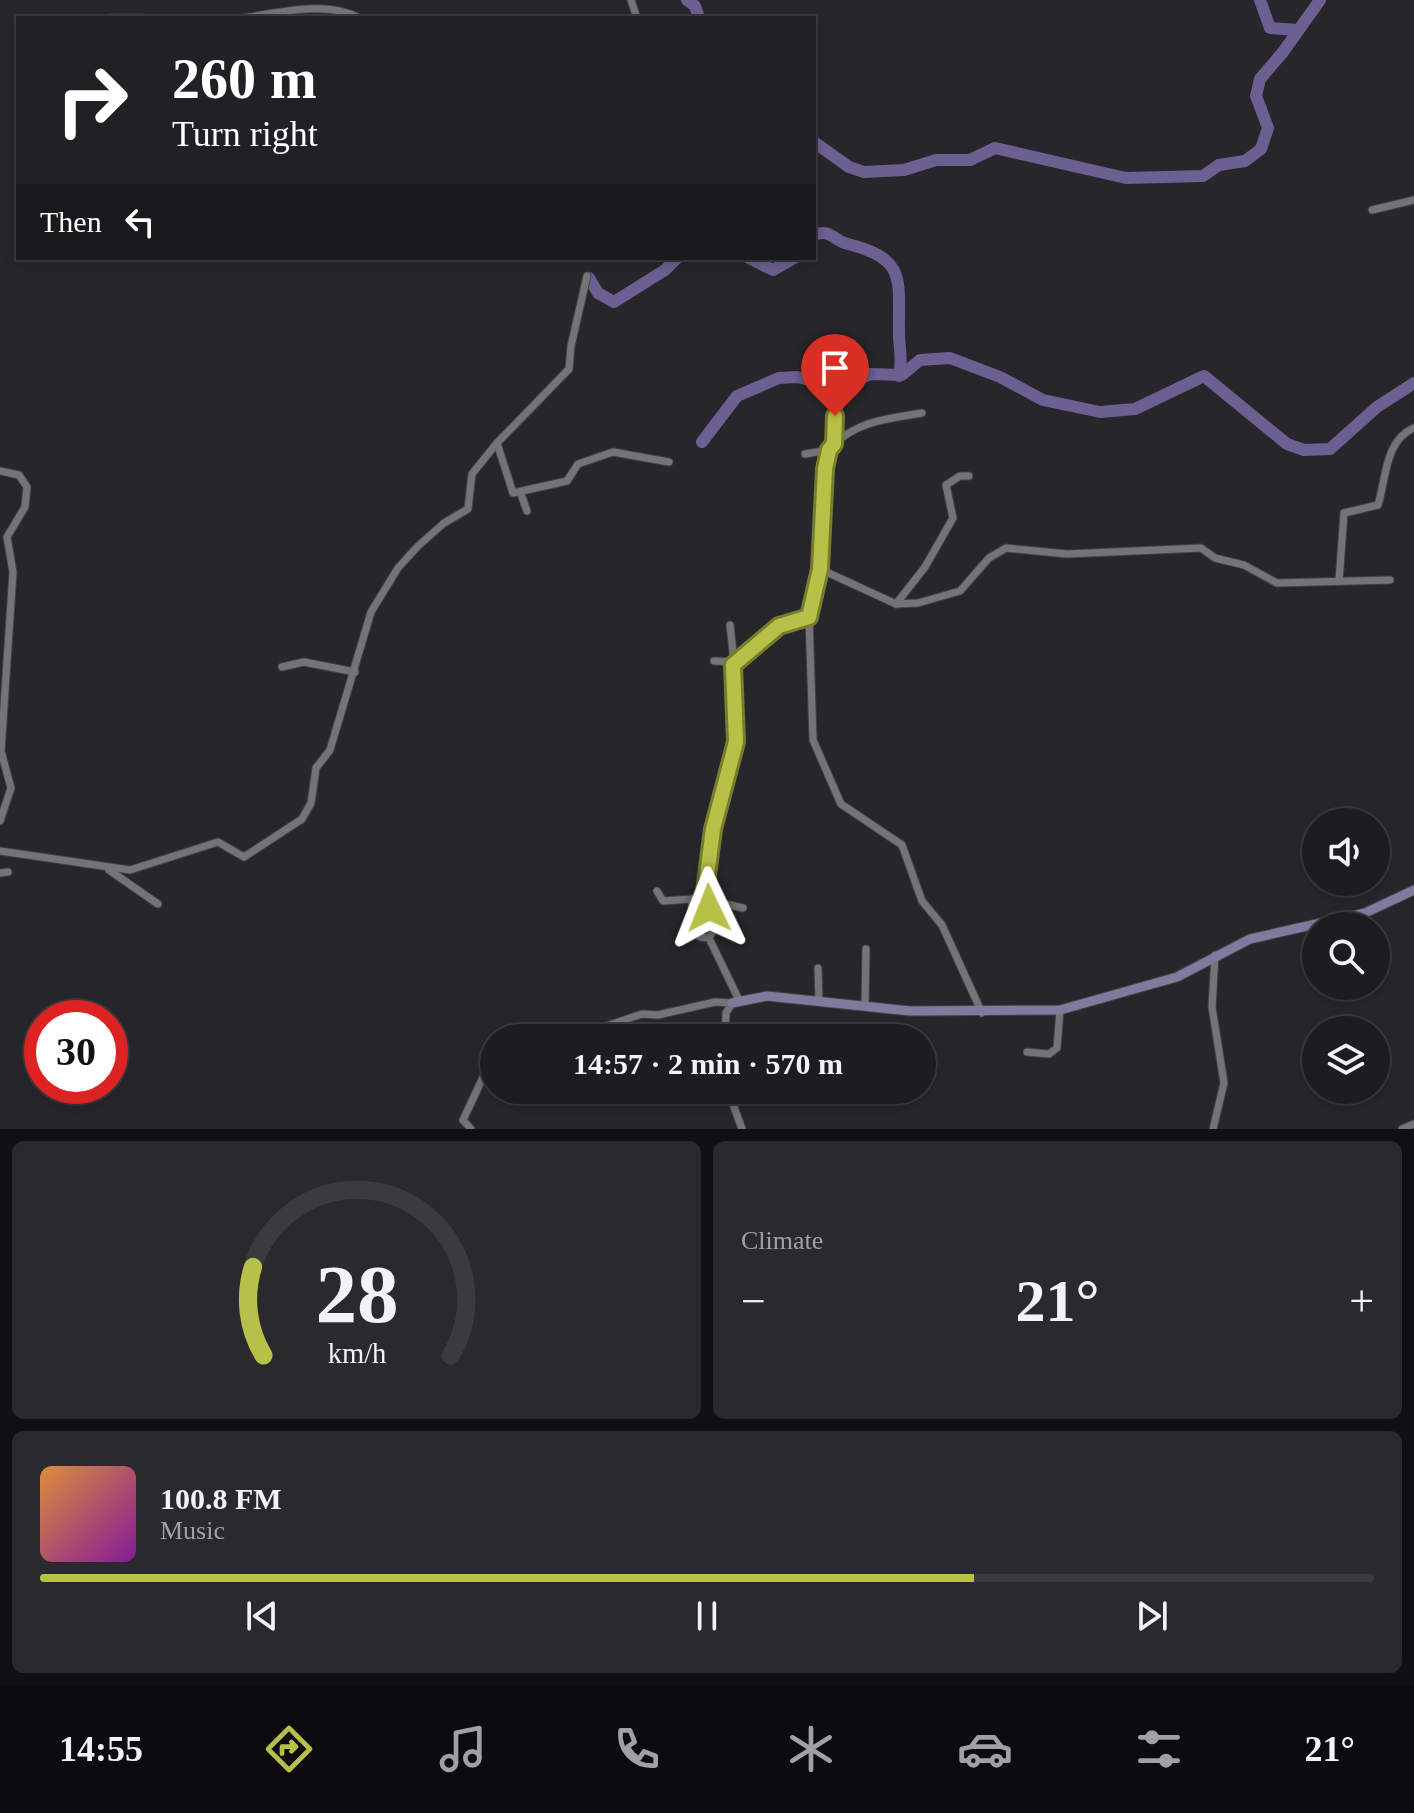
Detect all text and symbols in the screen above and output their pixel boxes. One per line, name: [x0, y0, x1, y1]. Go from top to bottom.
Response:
icon: right: [40, 48, 144, 152]
text: 260 m: [172, 48, 317, 110]
text: Turn right: [172, 114, 318, 154]
icon: left: [118, 200, 162, 244]
text: Then: [40, 205, 102, 238]
pin: [801, 334, 869, 416]
icon: arrive: [813, 346, 857, 390]
map controls: [1302, 808, 1390, 1104]
button: sound: [1302, 808, 1390, 896]
position arrow: [667, 866, 751, 950]
button: search: [1302, 912, 1390, 1000]
speed limit sign: 30: [24, 1000, 128, 1104]
button: layers: [1302, 1016, 1390, 1104]
text: 14:57 · 2 min · 570 m: [573, 1047, 843, 1080]
text: Climate: [741, 1226, 823, 1255]
text: 28: [315, 1248, 398, 1340]
text: 21°: [1016, 1268, 1100, 1334]
text: −: [741, 1277, 766, 1326]
text: +: [1349, 1277, 1374, 1326]
text: km/h: [327, 1338, 386, 1369]
text: 100.8 FM: [160, 1482, 282, 1515]
text: Music: [160, 1516, 225, 1545]
icon: previous: [240, 1594, 284, 1638]
icon: pause: [685, 1594, 729, 1638]
icon: next: [1130, 1594, 1174, 1638]
icon: directions: [261, 1721, 317, 1777]
icon: music: [435, 1721, 491, 1777]
icon: phone: [609, 1721, 665, 1777]
icon: climate: [783, 1721, 839, 1777]
icon: car: [957, 1721, 1013, 1777]
icon: filters: [1131, 1721, 1187, 1777]
text: 14:55: [59, 1729, 143, 1769]
text: 21°: [1305, 1729, 1355, 1769]

